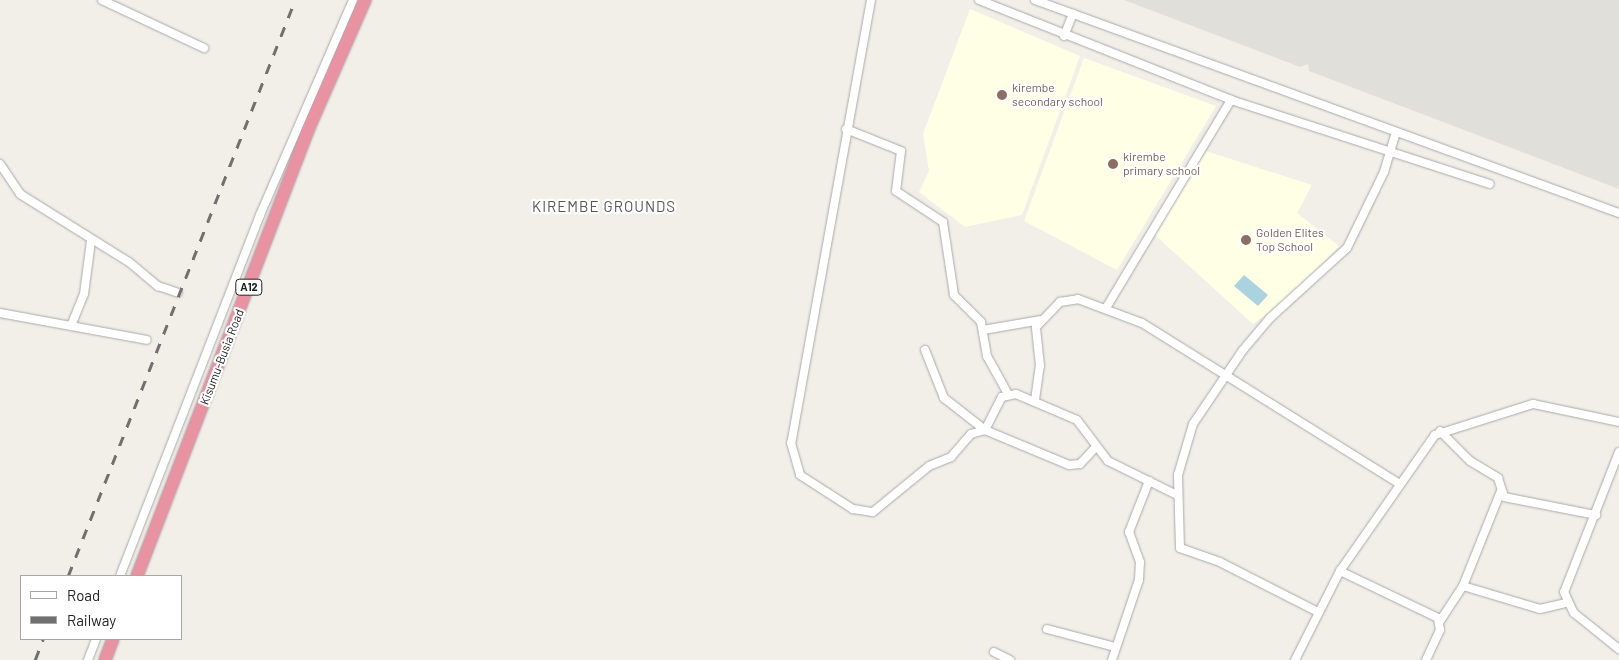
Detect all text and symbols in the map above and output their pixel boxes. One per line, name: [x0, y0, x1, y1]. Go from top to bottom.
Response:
place label: kirembe secondary school: [1012, 81, 1103, 109]
marker: kirembe secondary school: [996, 89, 1008, 101]
place label: kirembe primary school: [1123, 150, 1200, 178]
marker: kirembe primary school: [1107, 158, 1119, 170]
district label: KIREMBE GROUNDS: [530, 198, 678, 216]
place label: Golden Elites Top School: [1256, 226, 1324, 254]
marker: Golden Elites Top School: [1240, 234, 1252, 246]
road number: A12: [235, 278, 263, 296]
street label: Kisumu-Busia Road: [197, 307, 247, 407]
legend: [20, 575, 182, 640]
text: Road: [67, 586, 100, 604]
text: Railway: [67, 611, 116, 629]

